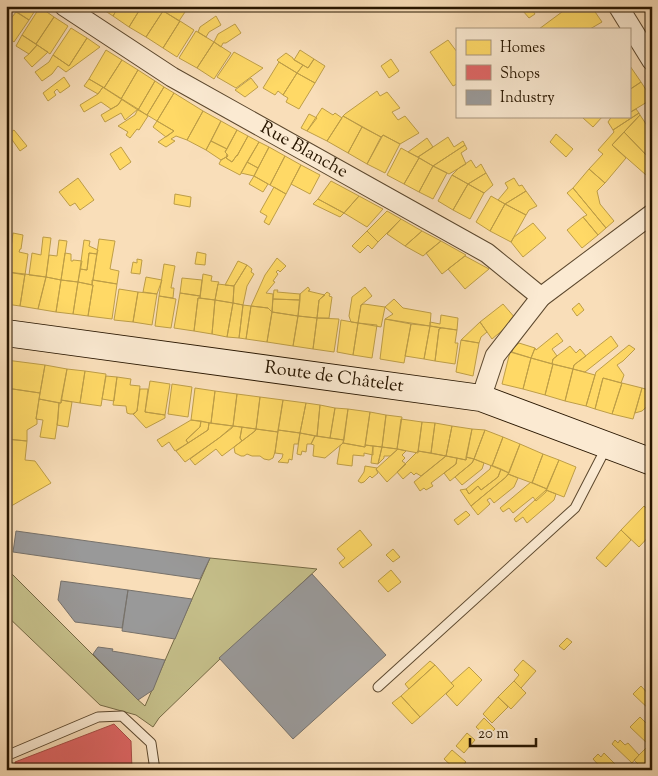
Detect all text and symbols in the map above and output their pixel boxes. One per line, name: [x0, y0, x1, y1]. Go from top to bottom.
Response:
legend: [456, 28, 630, 118]
text: Homes: [500, 38, 545, 59]
text: Shops: [500, 64, 540, 85]
text: Industry: [500, 88, 555, 109]
street label: Rue Blanche: [255, 116, 352, 186]
street label: Route de Châtelet: [263, 355, 405, 400]
scale bar: [470, 716, 537, 748]
text: 20 m: [478, 724, 509, 745]

